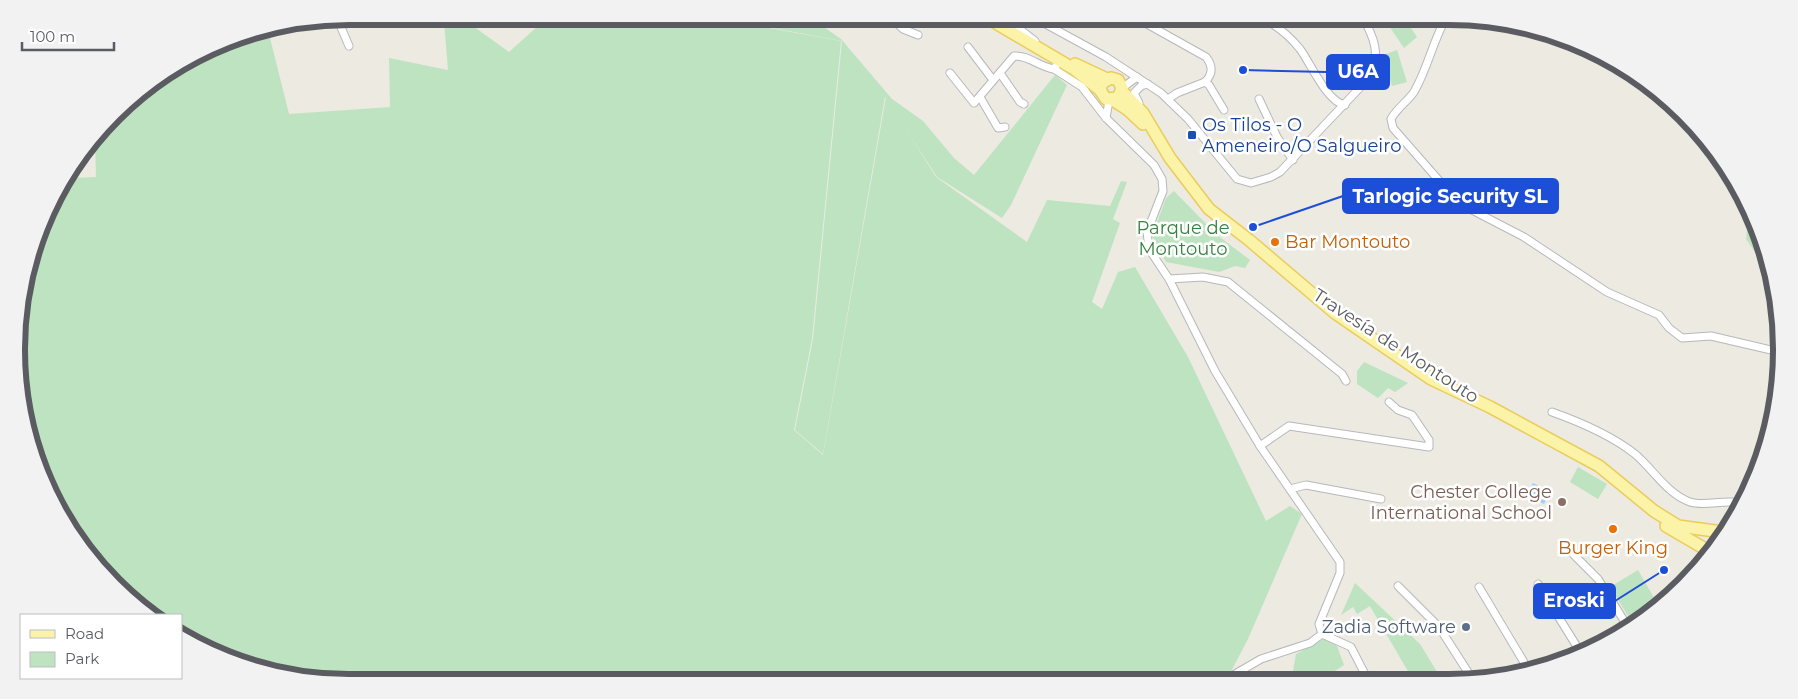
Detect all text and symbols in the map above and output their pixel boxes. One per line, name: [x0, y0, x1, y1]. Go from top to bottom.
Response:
scale bar: [22, 20, 115, 52]
text: 100 m: [30, 27, 75, 46]
callout: U6A: [1327, 55, 1389, 89]
text: U6A: [1337, 60, 1379, 83]
place label: Os Tilos - O Ameneiro/O Salgueiro: [1202, 114, 1401, 157]
marker: Os Tilos - O Ameneiro/O Salgueiro: [1186, 129, 1198, 141]
callout: Tarlogic Security SL: [1343, 179, 1558, 213]
text: Tarlogic Security SL: [1352, 185, 1548, 208]
park label: Parque de Montouto: [1136, 217, 1230, 260]
place label: Bar Montouto: [1285, 231, 1410, 253]
marker: Bar Montouto: [1269, 236, 1281, 248]
street label: Travesía de Montouto: [1309, 284, 1483, 408]
place label: Chester College International School: [1370, 481, 1552, 524]
marker: Chester College International School: [1556, 496, 1568, 508]
marker: Burger King: [1607, 523, 1619, 535]
place label: Burger King: [1558, 537, 1668, 559]
callout: Eroski: [1534, 584, 1615, 618]
text: Eroski: [1543, 589, 1605, 612]
legend: [20, 614, 182, 679]
place label: Zadia Software: [1322, 616, 1456, 638]
marker: Zadia Software: [1460, 621, 1472, 633]
text: Road: [65, 624, 104, 643]
text: Park: [65, 649, 99, 668]

